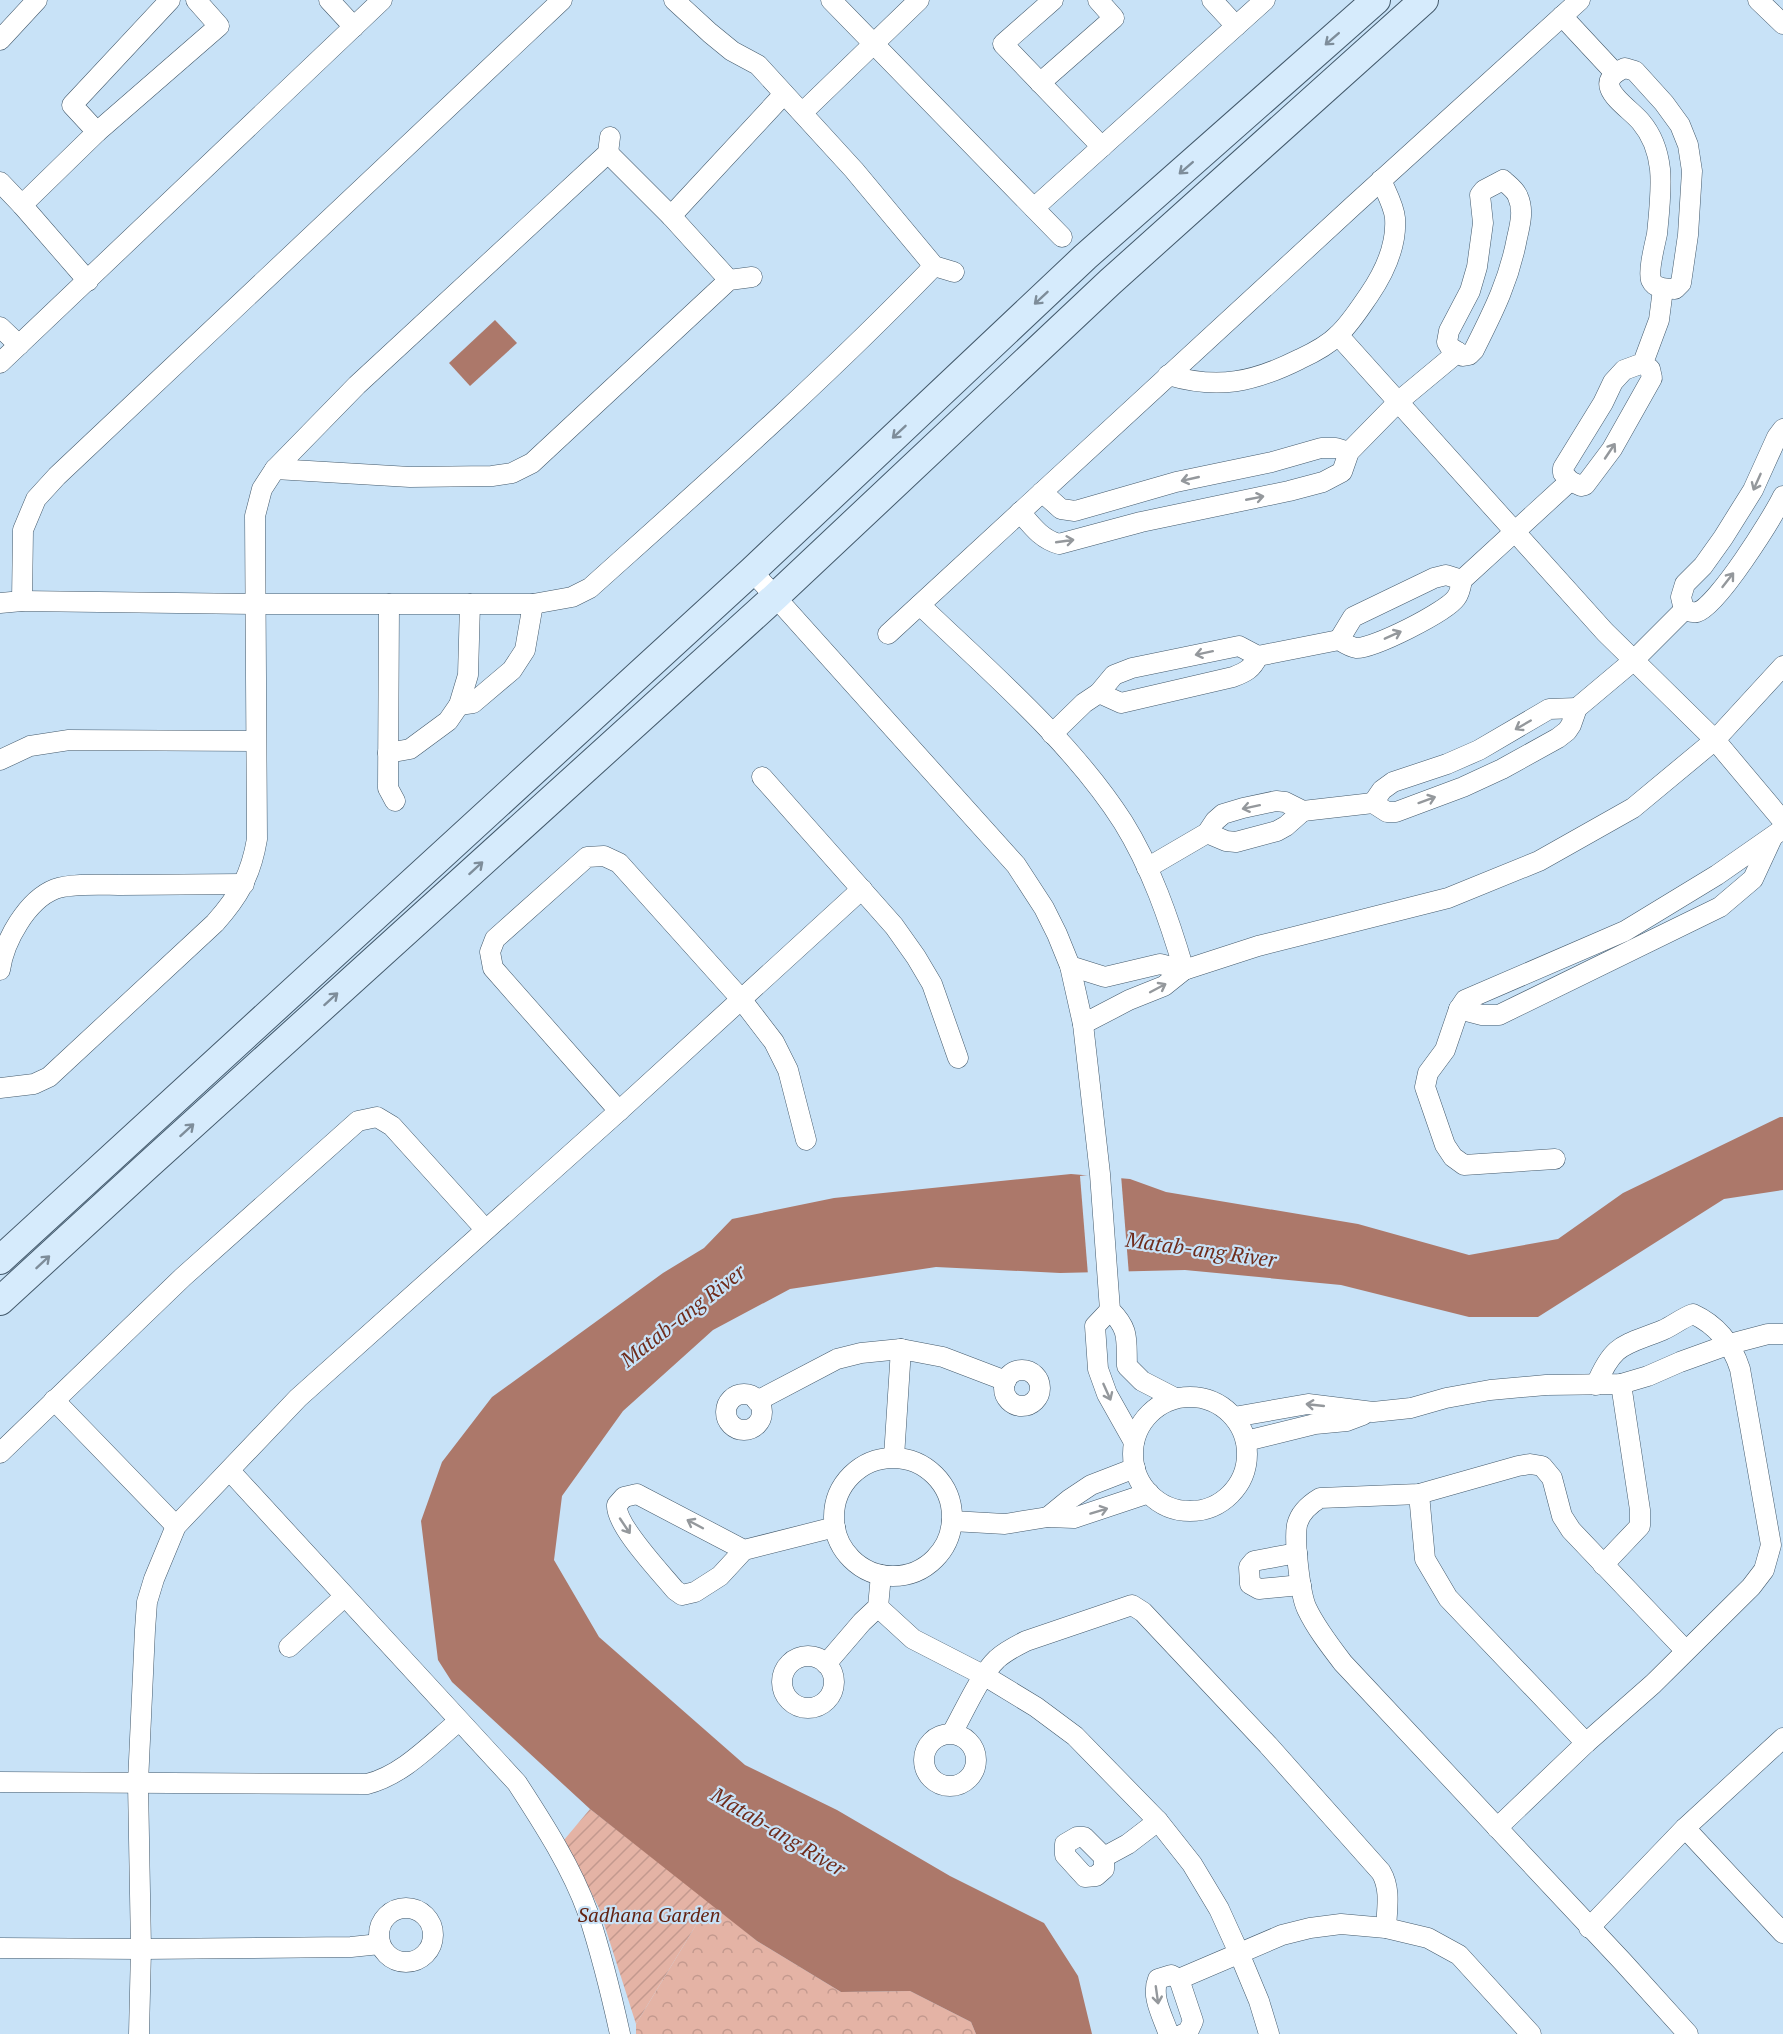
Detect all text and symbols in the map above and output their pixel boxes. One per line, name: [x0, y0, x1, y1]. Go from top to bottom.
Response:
one-way arrow: [1325, 32, 1340, 46]
one-way arrow: [1179, 161, 1194, 175]
one-way arrow: [1034, 291, 1049, 306]
one-way arrow: [892, 425, 907, 440]
one-way arrow: [1604, 443, 1616, 460]
one-way arrow: [1751, 472, 1762, 490]
one-way arrow: [1180, 474, 1199, 486]
one-way arrow: [1245, 492, 1264, 503]
one-way arrow: [1055, 536, 1074, 547]
one-way arrow: [1722, 573, 1735, 589]
one-way arrow: [1383, 629, 1402, 640]
one-way arrow: [1194, 648, 1214, 659]
one-way arrow: [1515, 719, 1532, 731]
one-way arrow: [1418, 794, 1436, 805]
one-way arrow: [1242, 801, 1261, 813]
one-way arrow: [468, 861, 483, 875]
one-way arrow: [1149, 982, 1166, 994]
one-way arrow: [323, 992, 338, 1006]
one-way arrow: [179, 1123, 194, 1137]
water label: Matab-ang River: [1123, 1224, 1279, 1274]
one-way arrow: [35, 1255, 50, 1269]
water label: Matab-ang River: [613, 1257, 751, 1373]
one-way arrow: [1102, 1383, 1114, 1401]
one-way arrow: [1306, 1399, 1326, 1410]
one-way arrow: [1089, 1504, 1108, 1515]
one-way arrow: [618, 1517, 631, 1534]
one-way arrow: [687, 1518, 705, 1529]
water label: Matab-ang River: [706, 1780, 851, 1883]
park label: Sadhana Garden: [578, 1901, 720, 1928]
one-way arrow: [1152, 1985, 1163, 2004]

